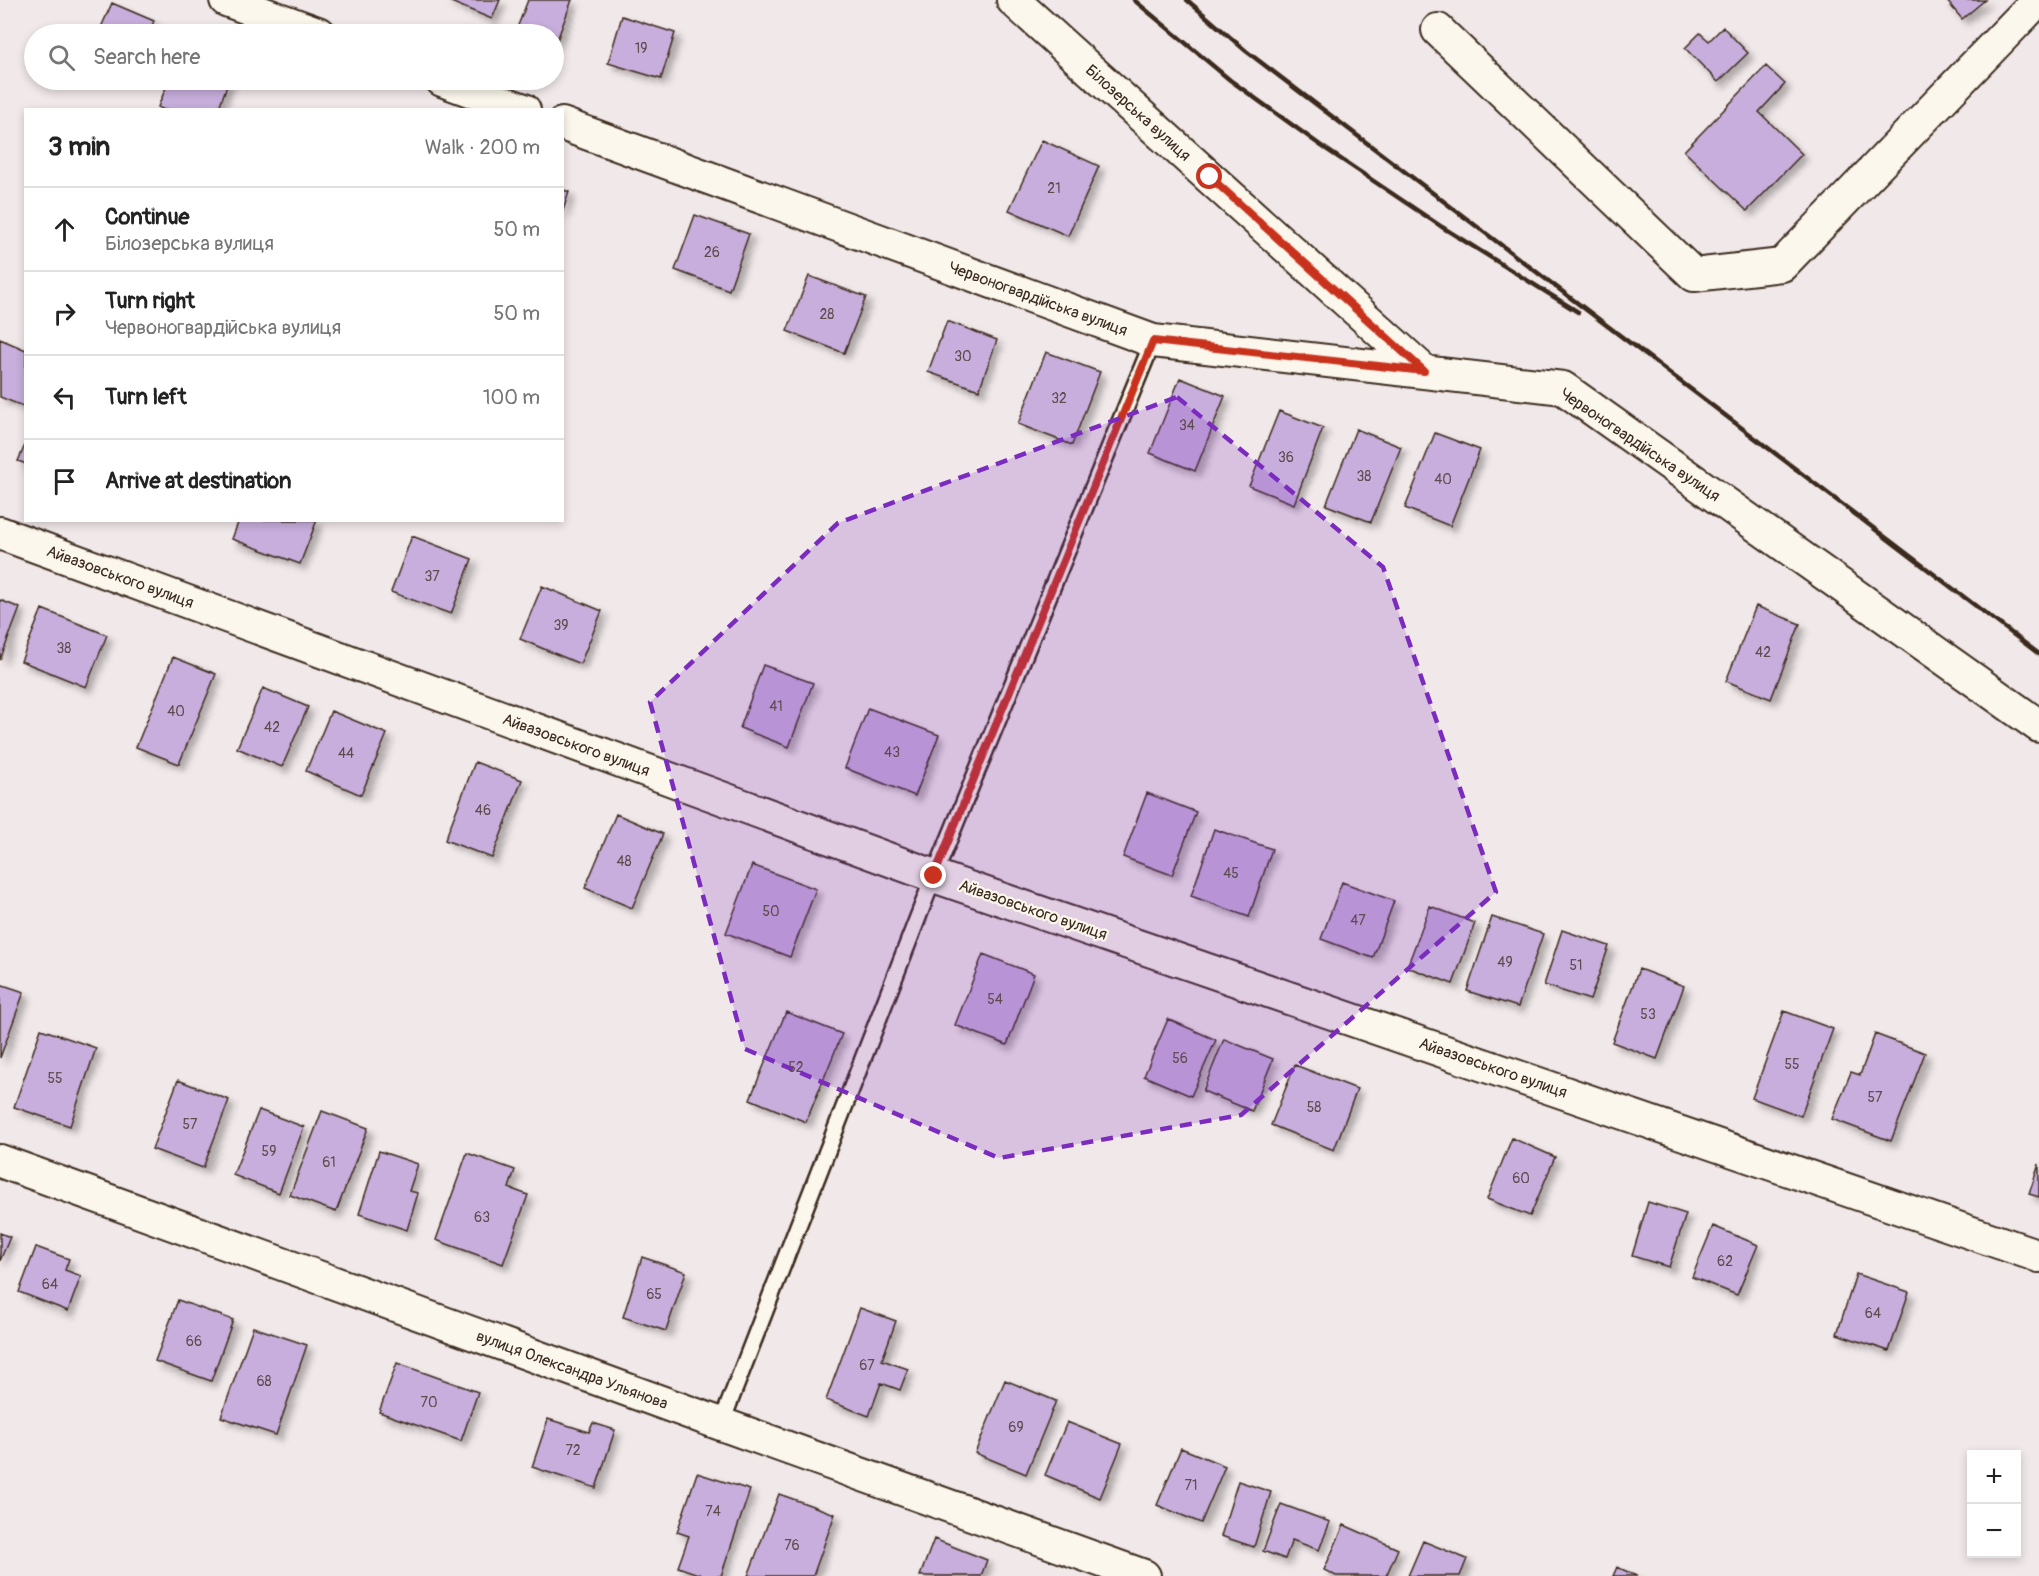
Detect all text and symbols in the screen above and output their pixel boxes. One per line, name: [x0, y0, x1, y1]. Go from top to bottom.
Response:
search box: [24, 24, 564, 90]
house number: 19: [635, 40, 647, 57]
icon: search: [45, 41, 78, 74]
text: Search here: [93, 43, 200, 71]
street label: Білозерська вулиця: [1081, 60, 1195, 166]
text: 3 min: [48, 131, 110, 163]
text: Walk · 200 m: [425, 135, 540, 160]
route start: [1196, 163, 1222, 189]
house number: 21: [1047, 180, 1061, 197]
text: Continue: [105, 203, 189, 231]
icon: ahead: [48, 213, 81, 246]
text: 50 m: [493, 217, 540, 242]
text: Білозерська вулиця: [105, 231, 274, 256]
house number: 26: [704, 244, 720, 261]
street label: Червоногвардійська вулиця: [946, 257, 1130, 341]
text: Turn right: [105, 287, 195, 315]
icon: right: [48, 297, 81, 330]
text: 50 m: [493, 301, 540, 326]
house number: 28: [820, 306, 834, 323]
text: Червоногвардійська вулиця: [105, 315, 341, 340]
house number: 30: [954, 348, 972, 365]
icon: left: [48, 381, 81, 414]
text: Turn left: [105, 383, 187, 411]
street label: Червоногвардійська вулиця: [1556, 384, 1724, 506]
text: 100 m: [483, 385, 540, 410]
house number: 32: [1051, 390, 1067, 407]
house number: 34: [1179, 417, 1195, 434]
house number: 36: [1278, 449, 1294, 466]
icon: arrive: [48, 465, 81, 498]
text: Arrive at destination: [105, 467, 291, 495]
house number: 38: [1357, 468, 1371, 485]
house number: 40: [1434, 471, 1452, 488]
street label: Айвазовського вулиця: [44, 541, 196, 613]
house number: 37: [424, 568, 440, 585]
house number: 39: [553, 617, 569, 634]
house number: 38: [57, 640, 71, 657]
house number: 42: [1755, 644, 1771, 661]
house number: 41: [769, 698, 783, 715]
house number: 40: [167, 703, 185, 720]
street label: Айвазовського вулиця: [500, 709, 652, 781]
house number: 42: [264, 719, 280, 736]
house number: 43: [884, 744, 900, 761]
house number: 44: [338, 745, 354, 762]
house number: 46: [475, 802, 491, 819]
house number: 48: [616, 853, 632, 870]
route end: [920, 862, 946, 888]
house number: 45: [1223, 865, 1239, 882]
street label: Айвазовського вулиця: [956, 875, 1110, 945]
house number: 50: [762, 903, 780, 920]
house number: 47: [1350, 912, 1366, 929]
house number: 49: [1497, 954, 1513, 971]
house number: 51: [1569, 957, 1583, 974]
house number: 54: [987, 991, 1003, 1008]
house number: 53: [1640, 1006, 1656, 1023]
street label: Айвазовського вулиця: [1416, 1033, 1570, 1103]
house number: 56: [1172, 1050, 1188, 1067]
house number: 55: [1784, 1056, 1800, 1073]
house number: 52: [788, 1059, 804, 1076]
house number: 55: [47, 1070, 63, 1087]
house number: 57: [1868, 1089, 1883, 1106]
house number: 58: [1307, 1099, 1321, 1116]
house number: 57: [183, 1116, 198, 1133]
house number: 59: [262, 1143, 276, 1160]
house number: 61: [322, 1154, 336, 1171]
house number: 60: [1512, 1170, 1530, 1187]
house number: 63: [474, 1209, 490, 1226]
house number: 62: [1717, 1253, 1733, 1270]
house number: 64: [42, 1276, 58, 1293]
house number: 65: [646, 1286, 662, 1303]
house number: 64: [1865, 1305, 1881, 1322]
street label: вулиця Олександра Ульянова: [473, 1326, 671, 1414]
house number: 66: [186, 1333, 202, 1350]
house number: 67: [859, 1357, 875, 1374]
house number: 68: [256, 1373, 272, 1390]
house number: 70: [421, 1394, 437, 1411]
house number: 69: [1008, 1419, 1024, 1436]
house number: 72: [565, 1442, 581, 1459]
map controls: [1967, 1450, 2021, 1558]
button: +: [1967, 1450, 2021, 1504]
house number: 71: [1185, 1477, 1197, 1494]
house number: 74: [705, 1503, 721, 1520]
button: −: [1967, 1504, 2021, 1558]
house number: 76: [784, 1537, 800, 1554]

